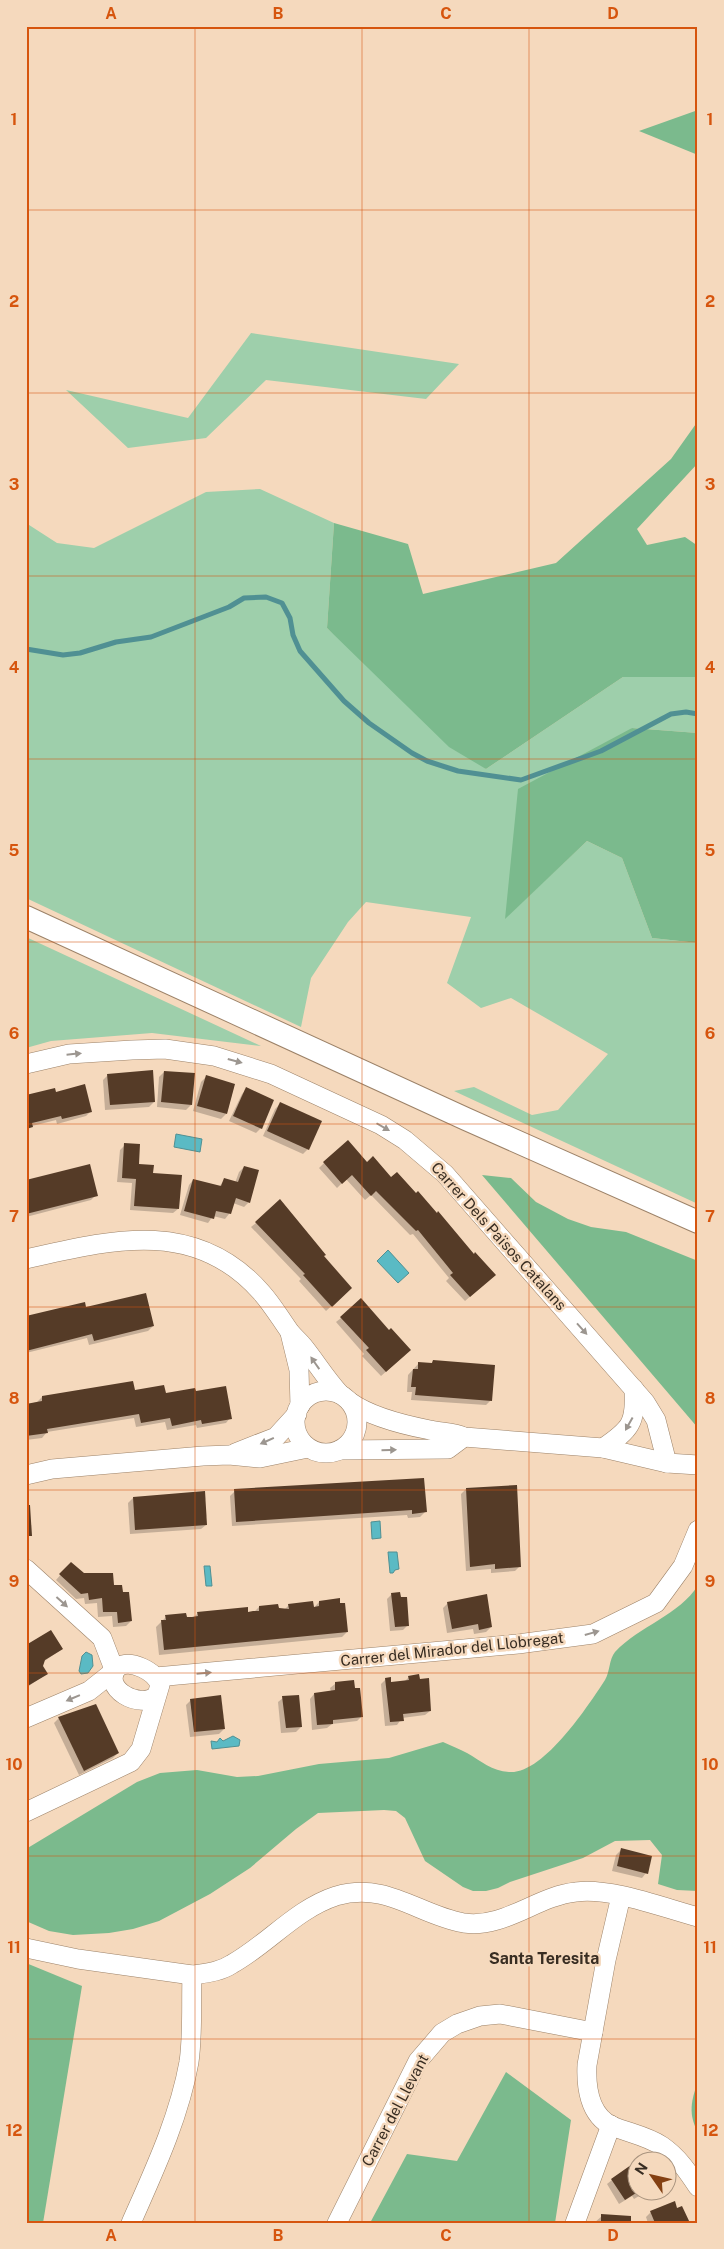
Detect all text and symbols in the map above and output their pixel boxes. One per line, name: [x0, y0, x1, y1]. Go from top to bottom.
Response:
text: A: [105, 4, 117, 23]
text: B: [273, 4, 284, 23]
text: C: [440, 4, 452, 23]
text: D: [607, 4, 619, 23]
text: 1: [11, 110, 17, 129]
text: 1: [707, 110, 713, 129]
text: 2: [9, 292, 19, 311]
text: 2: [705, 292, 715, 311]
text: 3: [9, 475, 19, 494]
text: 3: [705, 475, 715, 494]
text: 4: [9, 658, 20, 677]
text: 4: [705, 658, 716, 677]
text: 5: [9, 841, 20, 860]
text: 5: [705, 841, 716, 860]
text: 6: [9, 1024, 19, 1043]
text: 6: [705, 1024, 715, 1043]
one-way arrow: [66, 1050, 82, 1058]
one-way arrow: [227, 1057, 243, 1065]
one-way arrow: [376, 1123, 391, 1131]
street label: Carrer Dels Països Catalans: [428, 1159, 570, 1313]
text: 7: [9, 1207, 19, 1226]
text: 7: [705, 1207, 715, 1226]
one-way arrow: [576, 1323, 588, 1335]
one-way arrow: [310, 1356, 320, 1370]
text: 8: [9, 1389, 20, 1408]
text: 8: [705, 1389, 716, 1408]
one-way arrow: [625, 1417, 634, 1430]
one-way arrow: [260, 1437, 274, 1445]
one-way arrow: [381, 1445, 397, 1453]
text: 9: [9, 1572, 19, 1591]
text: 9: [705, 1572, 715, 1591]
one-way arrow: [56, 1596, 68, 1608]
street label: Carrer del Mirador del Llobregat: [340, 1629, 565, 1669]
one-way arrow: [584, 1629, 600, 1637]
one-way arrow: [197, 1669, 213, 1677]
one-way arrow: [65, 1695, 80, 1703]
text: 10: [5, 1755, 23, 1774]
text: 10: [701, 1755, 719, 1774]
text: 11: [7, 1938, 21, 1957]
text: 11: [703, 1938, 717, 1957]
district label: Santa Teresita: [489, 1949, 599, 1968]
street label: Carrer del Llevant: [358, 2051, 432, 2169]
text: 12: [5, 2121, 23, 2140]
text: 12: [701, 2121, 719, 2140]
north arrow: [626, 2152, 676, 2202]
text: N: [632, 2160, 651, 2178]
text: A: [105, 2226, 117, 2245]
text: B: [273, 2226, 284, 2245]
text: C: [440, 2226, 452, 2245]
text: D: [607, 2226, 619, 2245]

